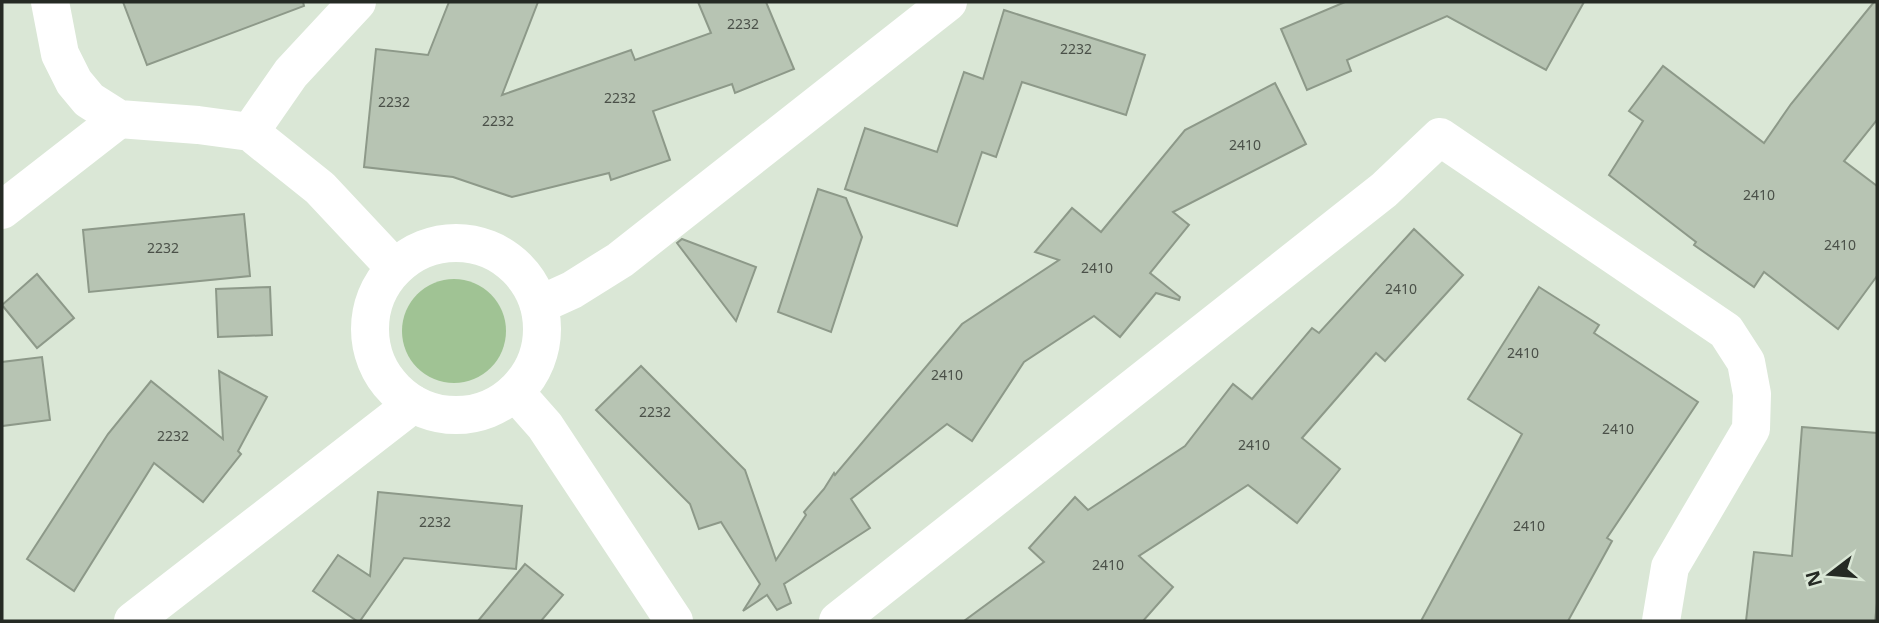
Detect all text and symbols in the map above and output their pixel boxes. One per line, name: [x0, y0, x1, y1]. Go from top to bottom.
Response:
house number: 2232: [727, 14, 759, 33]
house number: 2232: [1060, 39, 1092, 58]
house number: 2232: [604, 88, 636, 107]
house number: 2232: [378, 92, 410, 111]
house number: 2232: [482, 111, 514, 130]
house number: 2410: [1229, 135, 1261, 154]
house number: 2410: [1743, 185, 1775, 204]
house number: 2410: [1824, 235, 1856, 254]
house number: 2232: [147, 238, 179, 257]
house number: 2410: [1081, 258, 1113, 277]
house number: 2410: [1385, 279, 1417, 298]
house number: 2410: [1507, 343, 1539, 362]
house number: 2410: [931, 365, 963, 384]
house number: 2232: [639, 402, 671, 421]
house number: 2410: [1602, 419, 1634, 438]
house number: 2232: [157, 426, 189, 445]
house number: 2410: [1238, 435, 1270, 454]
house number: 2232: [419, 512, 451, 531]
house number: 2410: [1513, 516, 1545, 535]
north arrow: [1795, 539, 1865, 609]
house number: 2410: [1092, 555, 1124, 574]
text: N: [1799, 568, 1828, 590]

